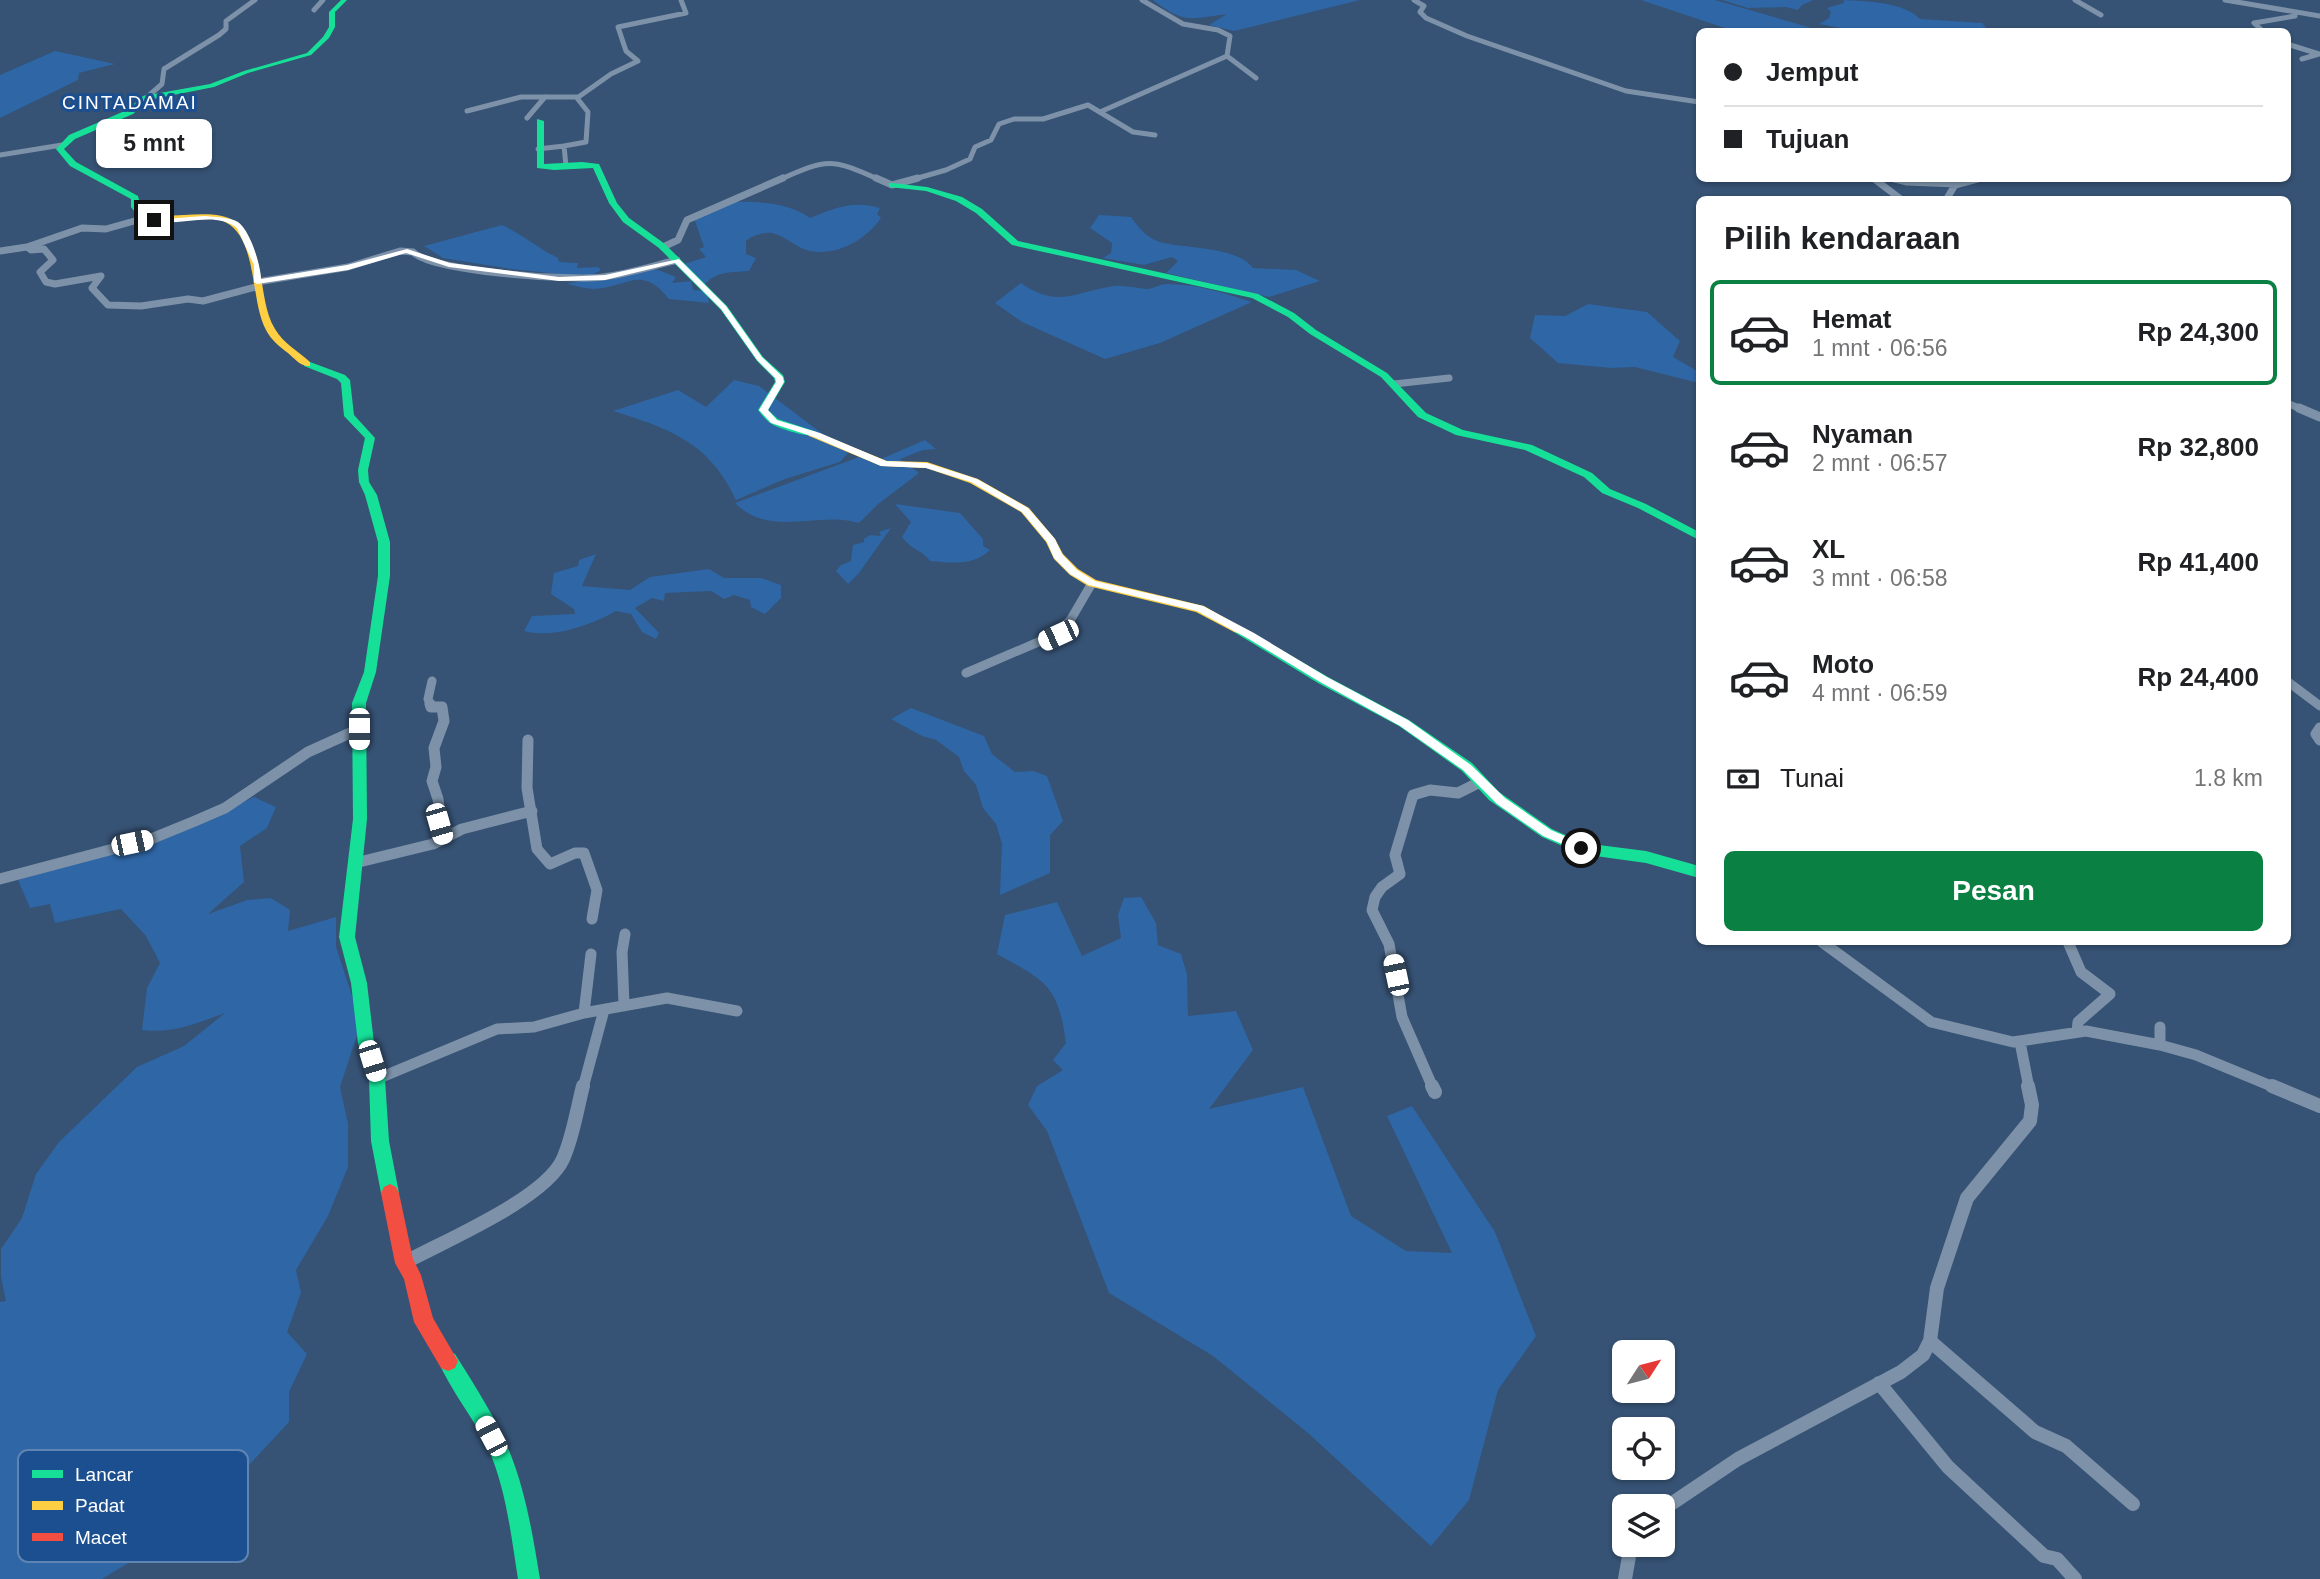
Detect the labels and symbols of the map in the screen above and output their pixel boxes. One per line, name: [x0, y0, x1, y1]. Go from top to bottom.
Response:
district label: CINTADAMAI: [62, 92, 198, 113]
callout: 5 mnt: [96, 118, 212, 168]
route end: [138, 204, 170, 236]
car: [1035, 617, 1082, 653]
car: [349, 708, 370, 750]
car: [424, 801, 455, 847]
car: [110, 828, 155, 858]
route start: [1565, 832, 1597, 864]
car: [1382, 952, 1411, 998]
car: [356, 1038, 389, 1084]
north arrow: [1612, 1340, 1675, 1404]
car: [472, 1413, 511, 1459]
legend: [18, 1450, 248, 1562]
text: Lancar: [75, 1464, 134, 1485]
text: Padat: [75, 1495, 125, 1516]
text: Macet: [75, 1527, 127, 1548]

